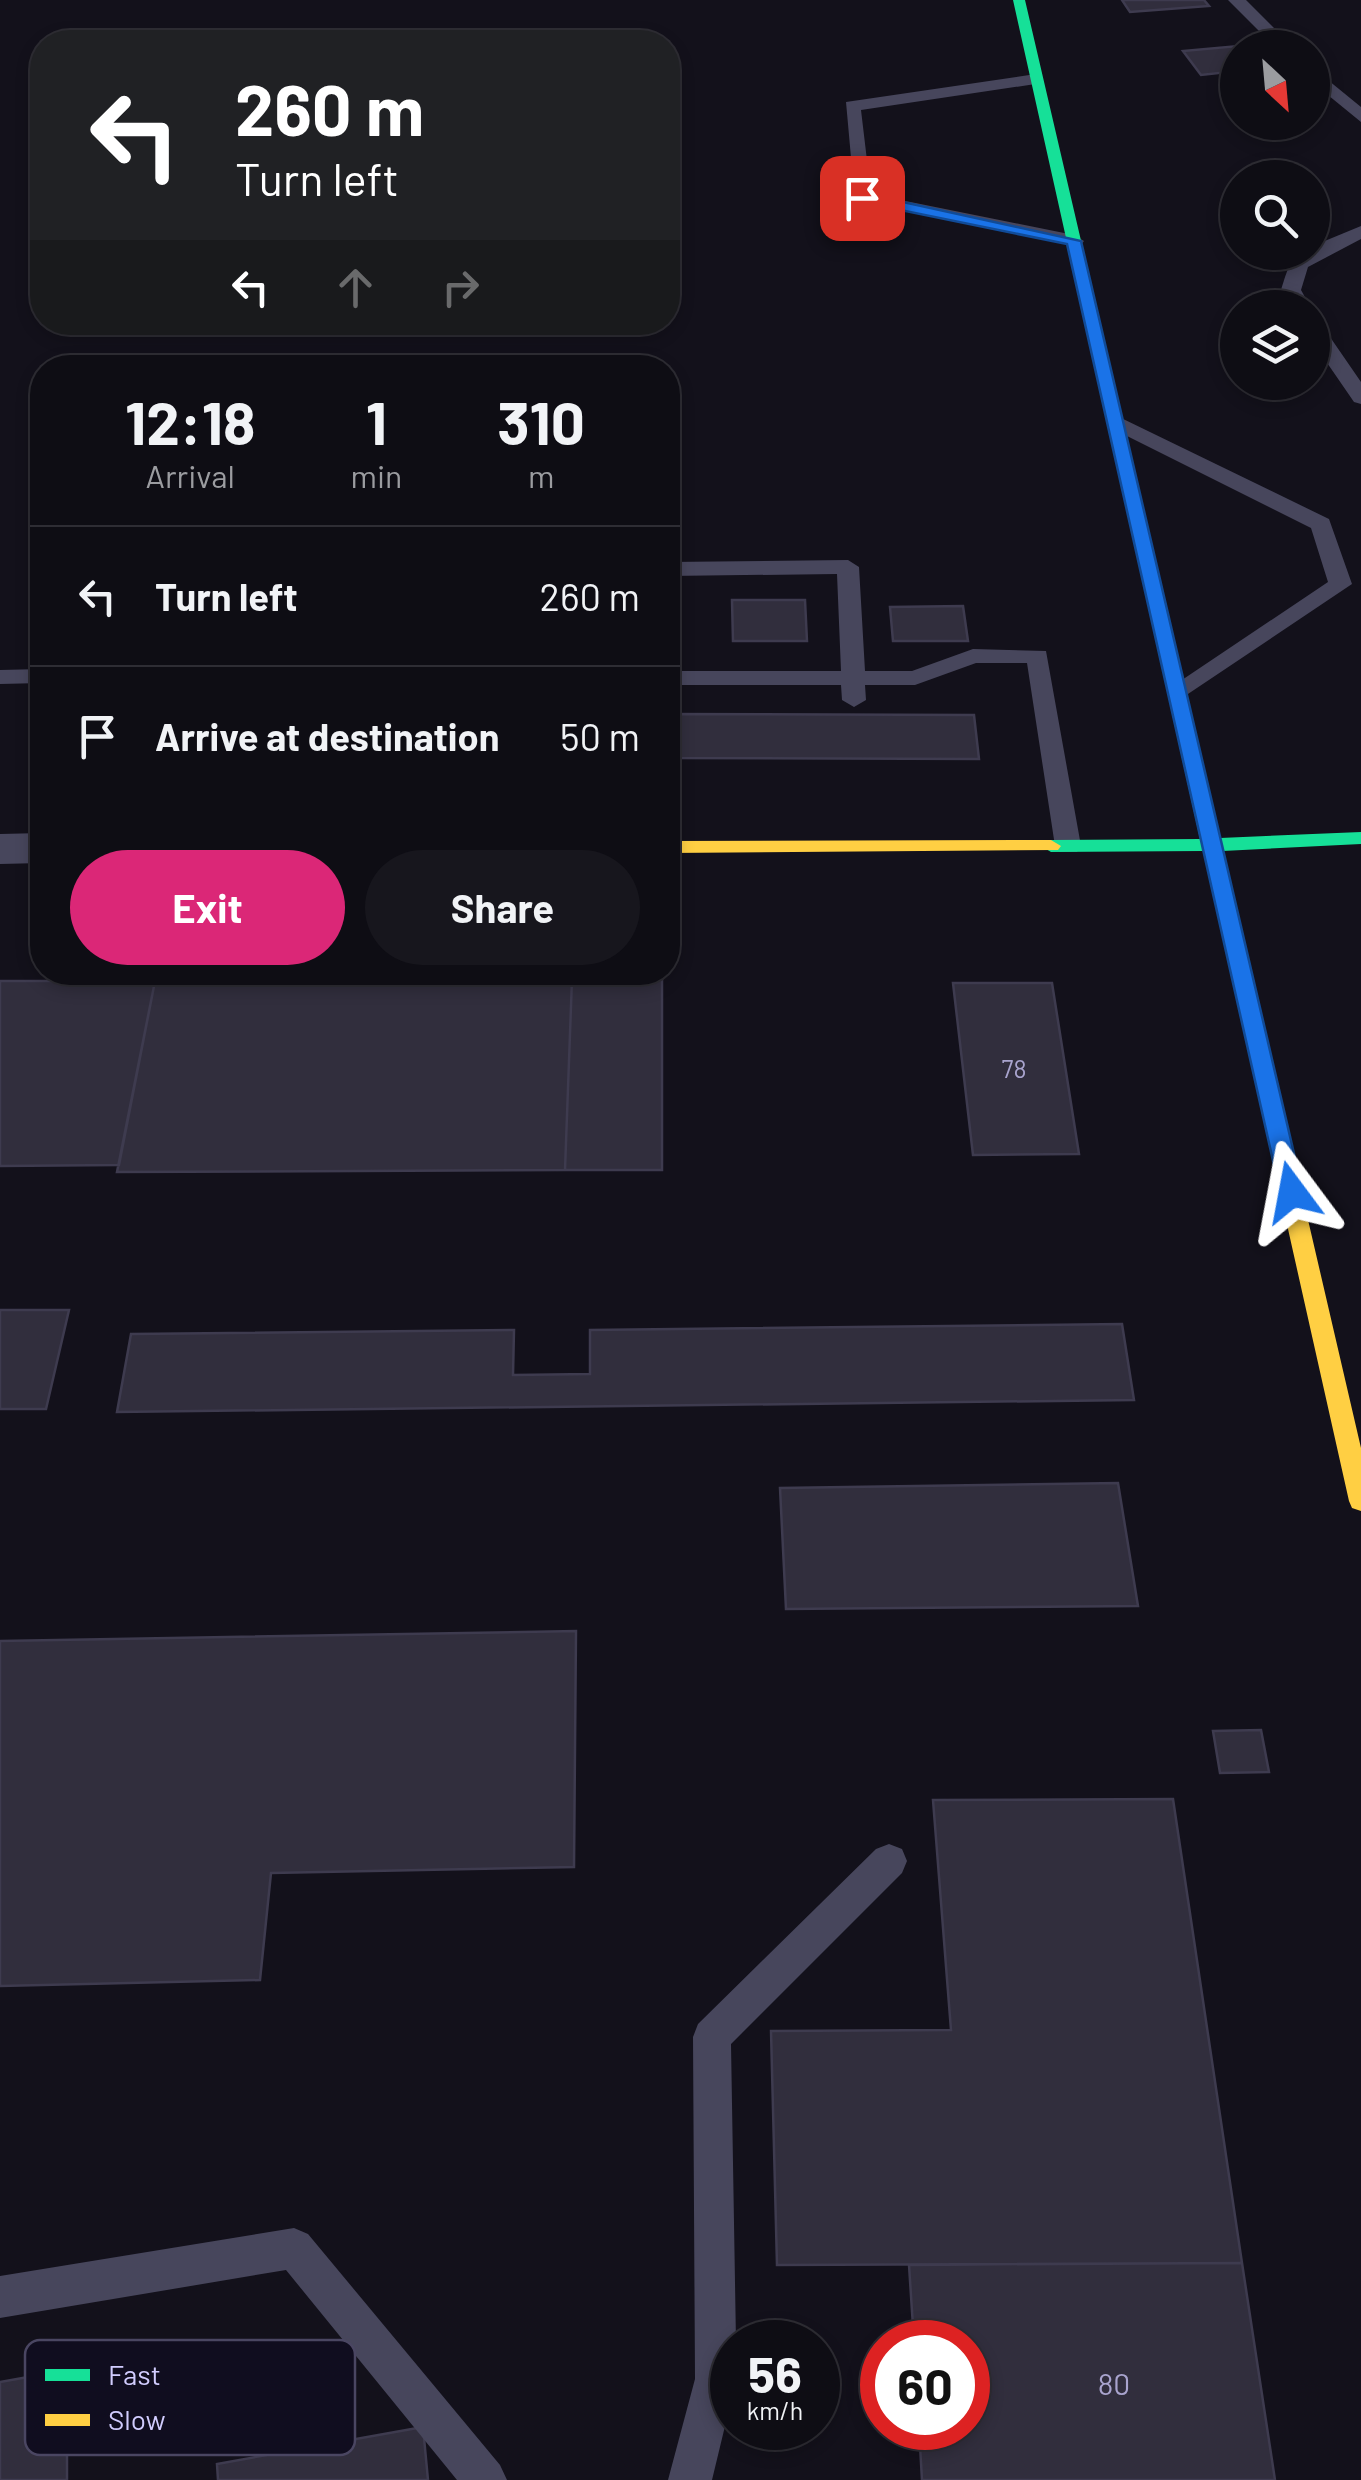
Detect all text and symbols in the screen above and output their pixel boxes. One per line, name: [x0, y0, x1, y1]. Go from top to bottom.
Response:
north arrow: [1220, 30, 1330, 140]
map controls: [1220, 30, 1330, 400]
text: 260 m: [235, 66, 424, 150]
icon: left: [70, 70, 200, 200]
text: Turn left: [235, 151, 399, 205]
pin: [820, 156, 905, 241]
button: search: [1220, 160, 1330, 270]
icon: arrive: [835, 171, 890, 226]
icon: left: [223, 260, 278, 315]
icon: ahead: [328, 260, 383, 315]
icon: right: [433, 260, 488, 315]
button: layers: [1220, 290, 1330, 400]
text: 12:18: [125, 385, 255, 457]
text: 1: [366, 385, 387, 457]
text: 310: [497, 385, 585, 457]
text: Arrival: [145, 456, 235, 494]
text: min: [350, 456, 402, 494]
text: m: [528, 456, 554, 494]
icon: left: [70, 569, 125, 624]
text: Turn left: [155, 573, 298, 619]
text: 260 m: [540, 573, 640, 619]
icon: arrive: [70, 709, 125, 764]
text: Arrive at destination: [155, 713, 500, 759]
text: 50 m: [560, 713, 640, 759]
button: Exit: [70, 850, 345, 965]
button: Share: [365, 850, 640, 965]
house number: 78: [1002, 1053, 1026, 1083]
position arrow: [1240, 1140, 1344, 1244]
speed limit sign: 60: [860, 2320, 990, 2450]
legend: [25, 2340, 355, 2455]
text: 56: [748, 2343, 802, 2403]
text: Fast: [108, 2357, 161, 2391]
house number: 80: [1098, 2365, 1130, 2401]
text: km/h: [747, 2395, 803, 2425]
text: Slow: [108, 2402, 166, 2436]

